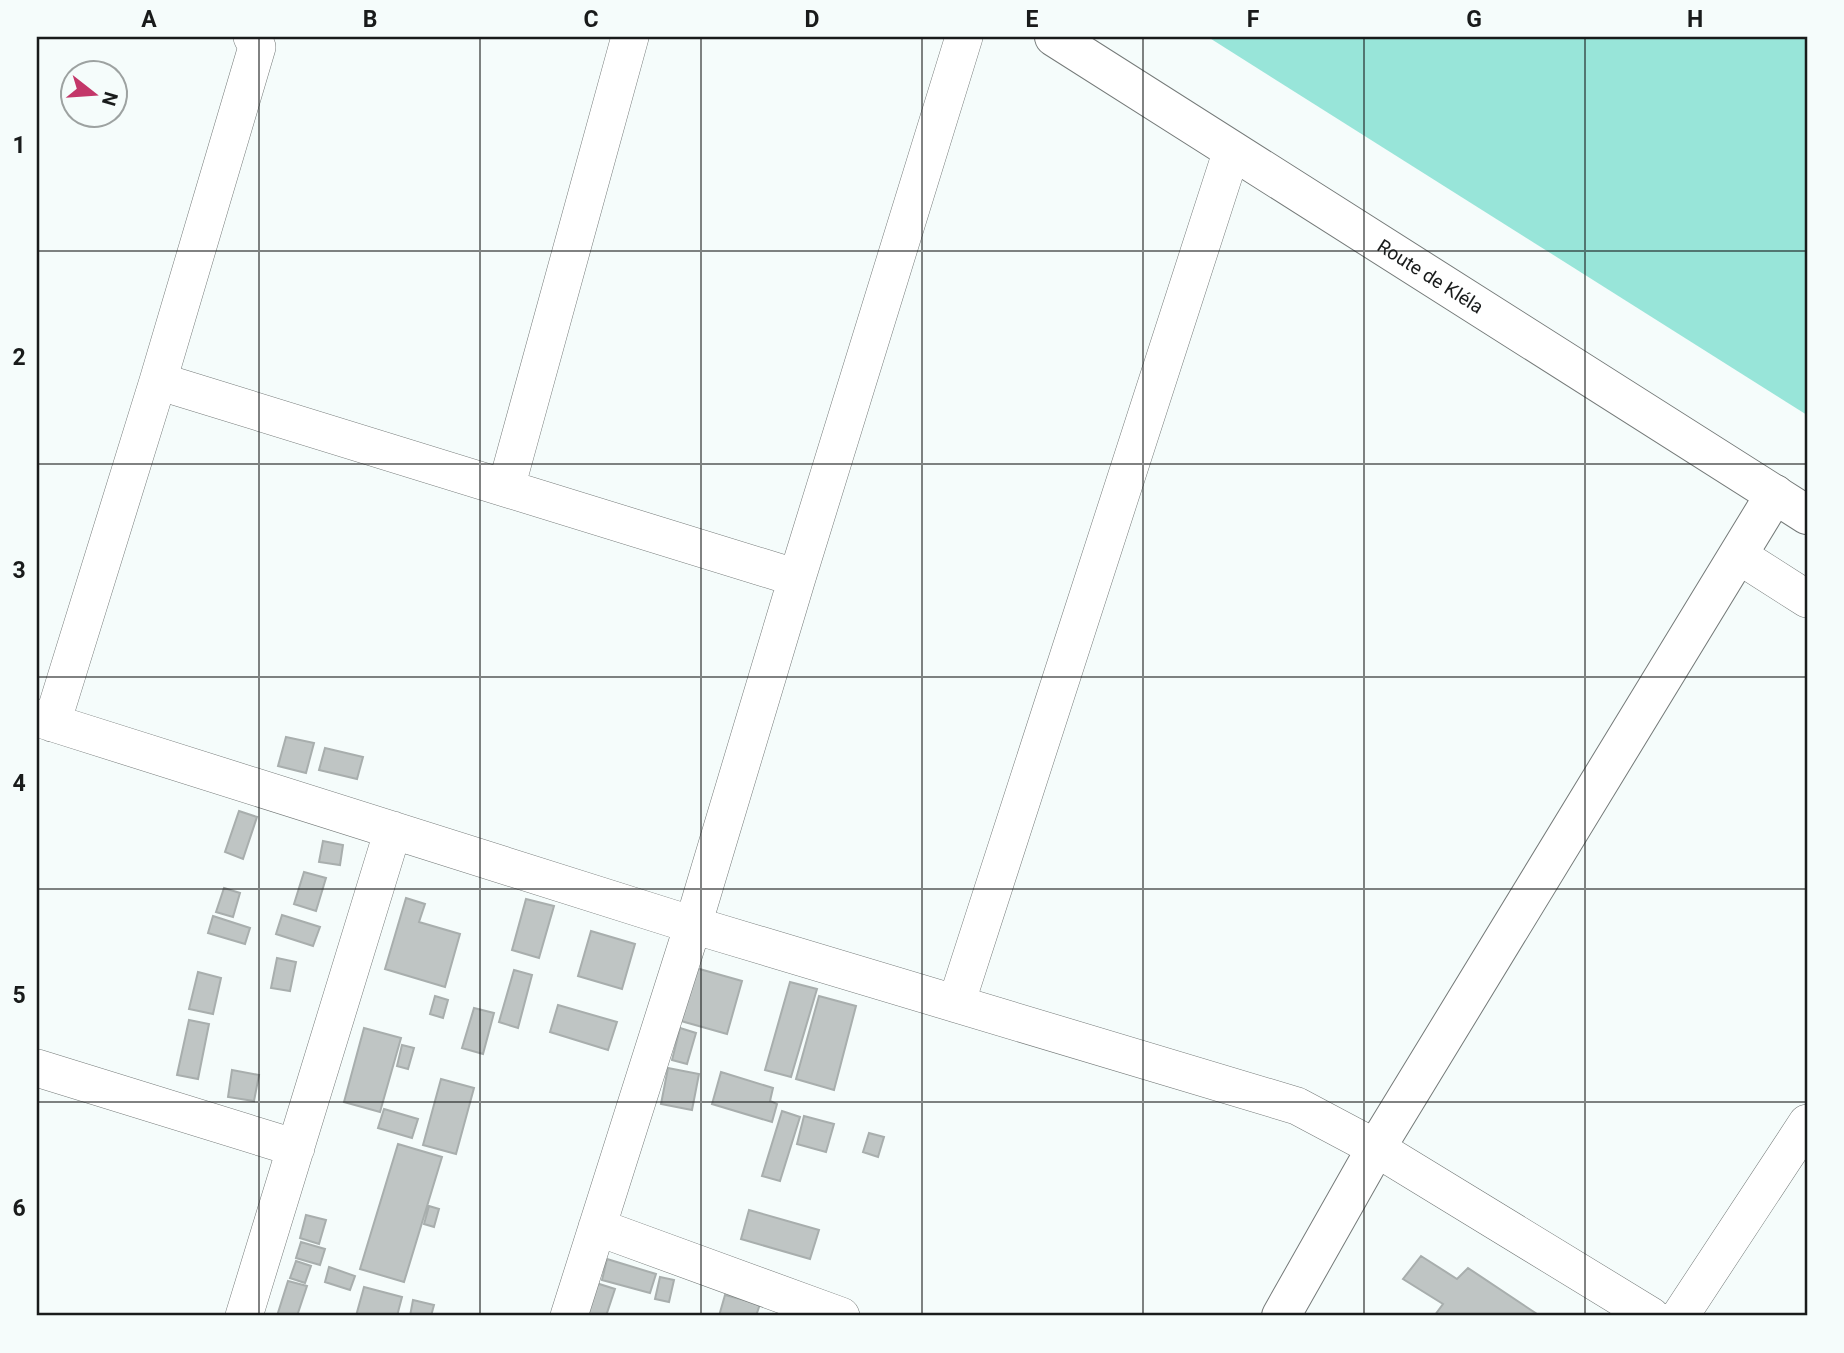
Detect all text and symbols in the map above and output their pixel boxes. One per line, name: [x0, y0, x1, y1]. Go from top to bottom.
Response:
text: A: [141, 6, 157, 33]
text: B: [363, 6, 377, 33]
text: C: [583, 6, 599, 33]
text: D: [805, 6, 819, 33]
text: E: [1026, 6, 1039, 33]
text: F: [1247, 6, 1260, 33]
text: G: [1466, 6, 1482, 33]
text: H: [1687, 6, 1703, 33]
north arrow: [60, 60, 130, 130]
text: N: [97, 89, 123, 109]
text: 1: [12, 132, 26, 159]
street label: Route de Kléla: [1373, 234, 1488, 318]
text: 2: [12, 344, 26, 371]
text: 3: [12, 557, 26, 584]
text: 4: [12, 770, 26, 797]
text: 5: [12, 982, 26, 1009]
text: 6: [12, 1195, 26, 1222]

